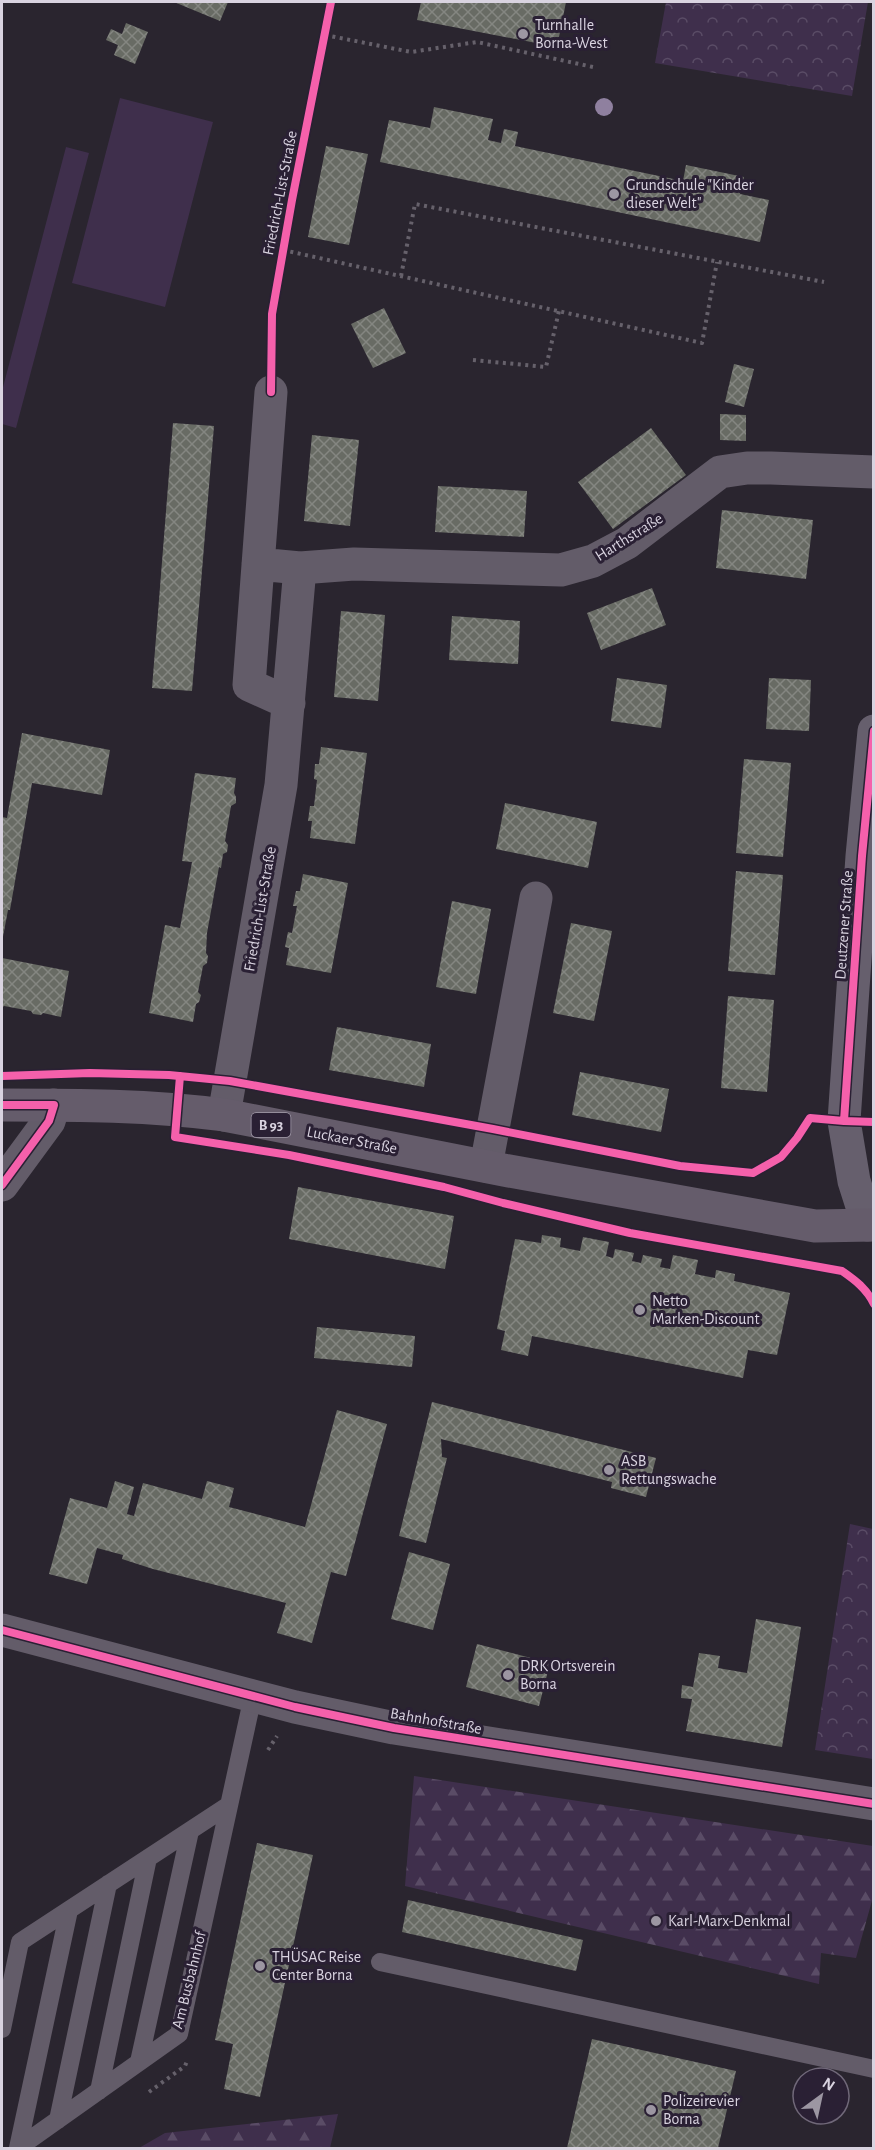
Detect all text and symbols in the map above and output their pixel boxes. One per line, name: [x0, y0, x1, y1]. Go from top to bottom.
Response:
place label: Turnhalle Borna-West: [535, 17, 608, 51]
marker: Turnhalle Borna-West: [516, 27, 530, 41]
street label: Friedrich-List-Straße: [260, 129, 300, 257]
place label: Grundschule "Kinder dieser Welt": [626, 177, 755, 211]
marker: Grundschule "Kinder dieser Welt": [607, 187, 621, 201]
street label: Harthstraße: [592, 510, 666, 564]
street label: Friedrich-List-Straße: [241, 845, 279, 973]
street label: Deutzener Straße: [832, 870, 856, 980]
road number: B 93: [252, 1113, 290, 1137]
street label: Luckaer Straße: [305, 1123, 399, 1157]
place label: Netto Marken-Discount: [652, 1293, 760, 1327]
marker: Netto Marken-Discount: [633, 1303, 647, 1317]
place label: ASB Rettungswache: [621, 1453, 717, 1487]
marker: ASB Rettungswache: [602, 1463, 616, 1477]
place label: DRK Ortsverein Borna: [520, 1658, 616, 1692]
marker: DRK Ortsverein Borna: [501, 1668, 515, 1682]
street label: Bahnhofstraße: [389, 1705, 483, 1737]
place label: Karl-Marx-Denkmal: [668, 1913, 791, 1929]
marker: Karl-Marx-Denkmal: [649, 1914, 663, 1928]
street label: Am Busbahnhof: [169, 1928, 209, 2030]
place label: THÜSAC Reise Center Borna: [272, 1947, 361, 1983]
marker: THÜSAC Reise Center Borna: [253, 1959, 267, 1973]
north arrow: [791, 2066, 851, 2126]
text: N: [820, 2075, 838, 2094]
place label: Polizeirevier Borna: [663, 2093, 740, 2127]
marker: Polizeirevier Borna: [644, 2103, 658, 2117]

